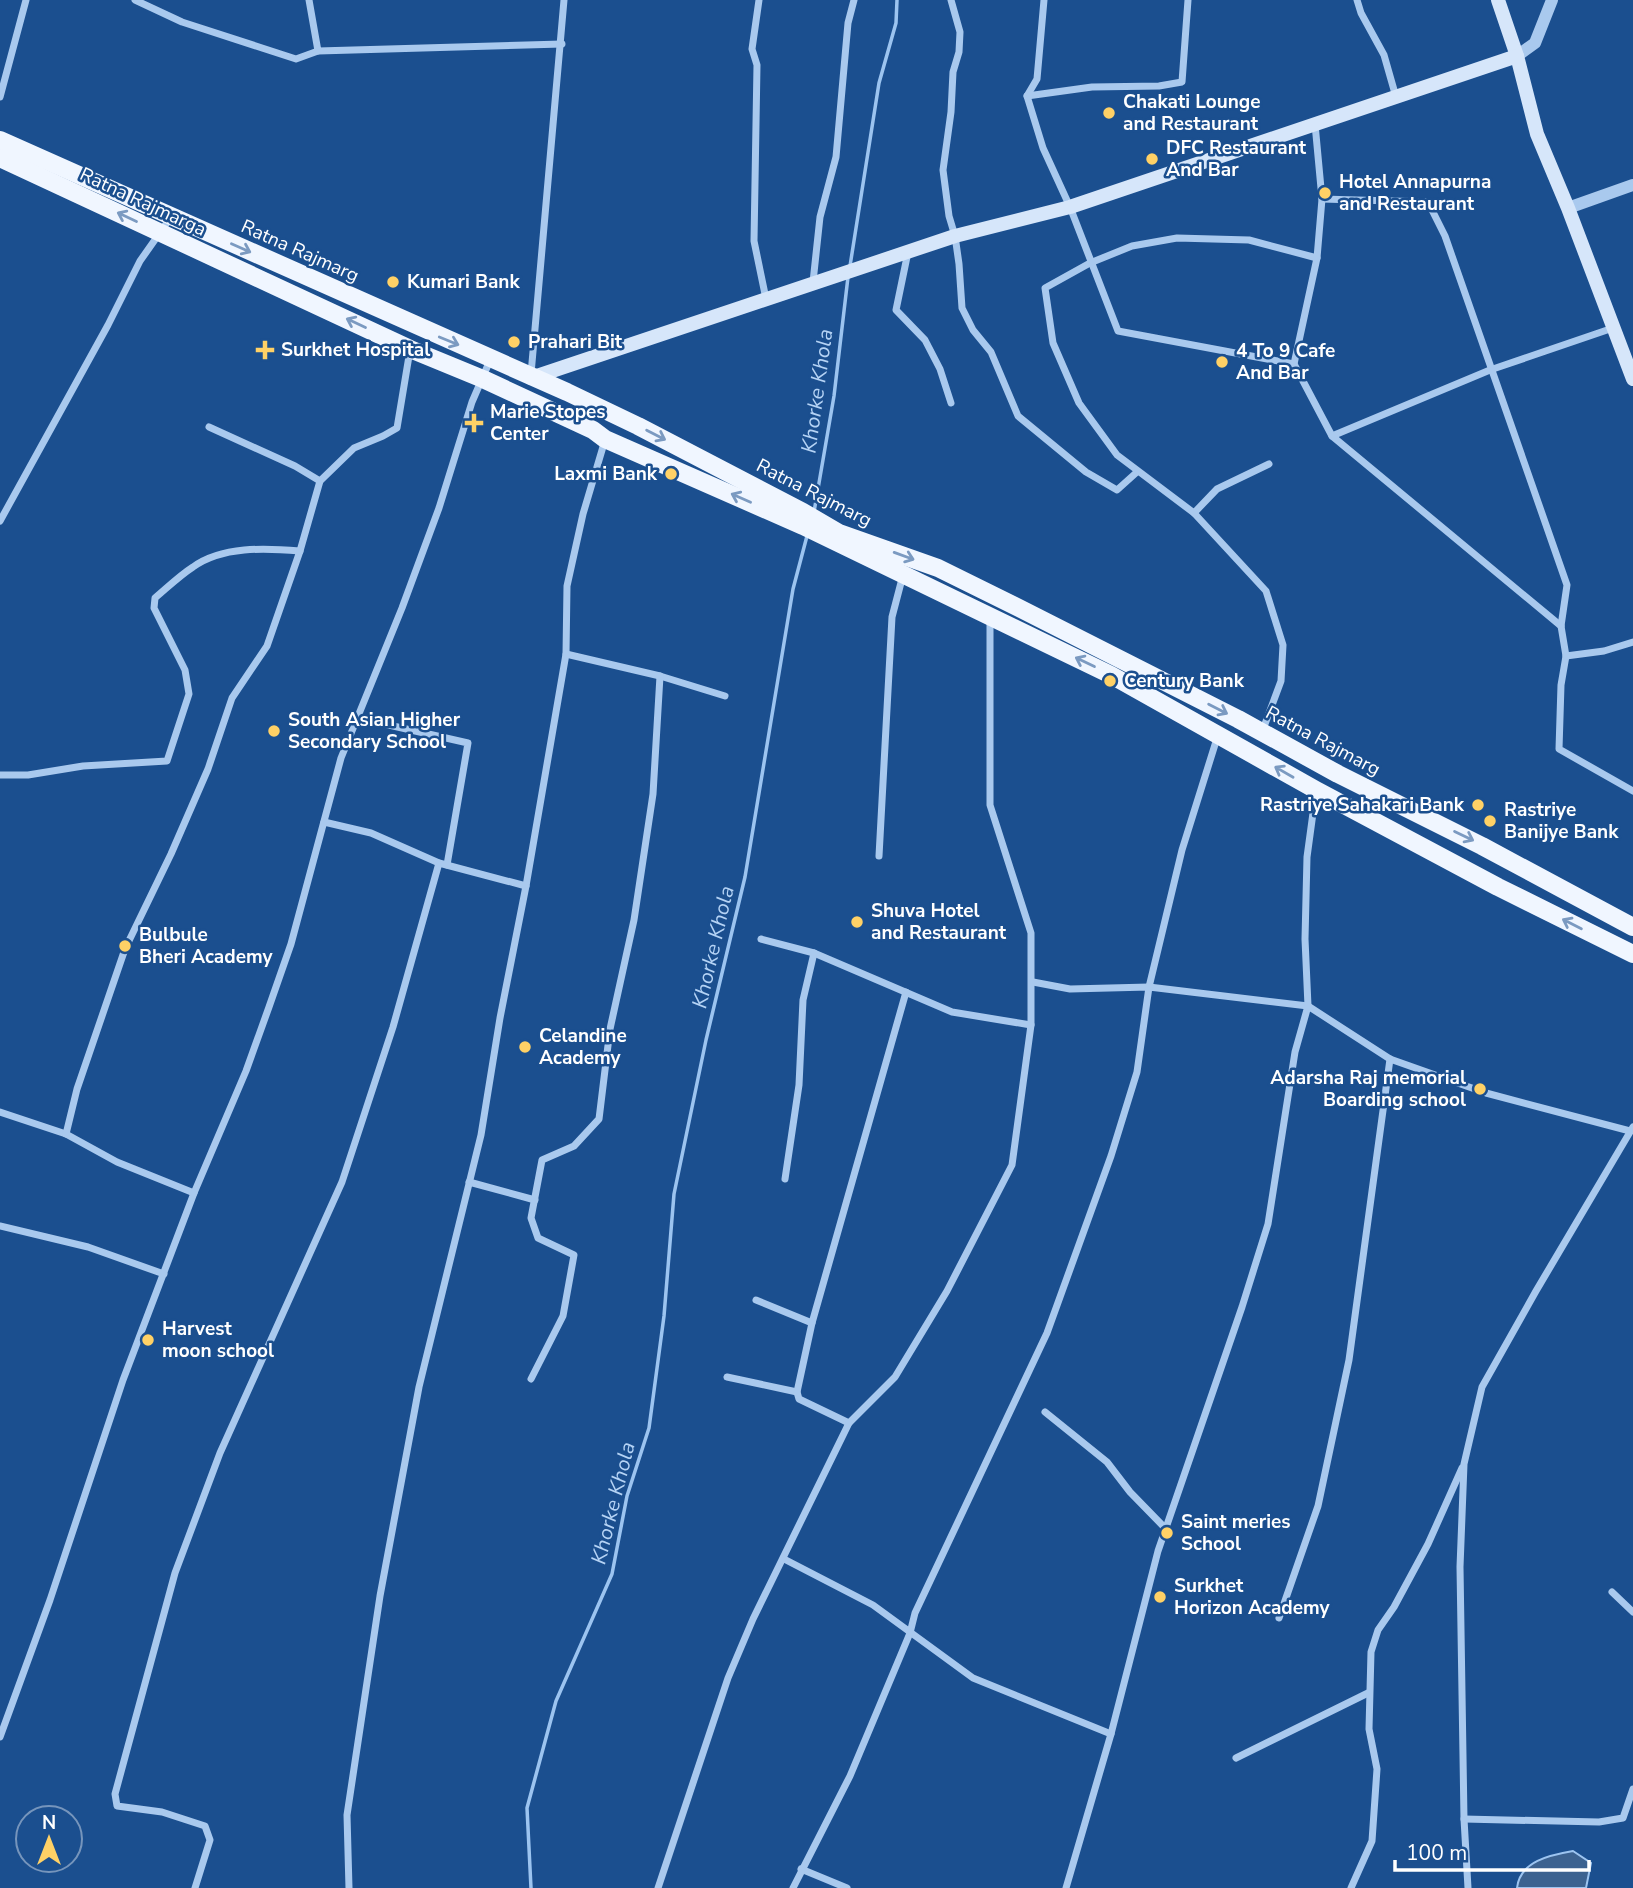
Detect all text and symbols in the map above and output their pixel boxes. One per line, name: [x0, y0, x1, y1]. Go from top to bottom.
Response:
place label: Chakati Lounge and Restaurant: [1123, 89, 1261, 137]
marker: Chakati Lounge and Restaurant: [1101, 105, 1117, 121]
place label: DFC Restaurant And Bar: [1166, 135, 1307, 183]
marker: DFC Restaurant And Bar: [1144, 151, 1160, 167]
street label: Ratna Rajmarga: [76, 161, 210, 243]
place label: Hotel Annapurna and Restaurant: [1339, 169, 1491, 217]
marker: Hotel Annapurna and Restaurant: [1317, 185, 1333, 201]
one-way arrow: [117, 210, 138, 224]
street label: Ratna Rajmarg: [237, 213, 363, 289]
one-way arrow: [230, 242, 252, 255]
place label: Kumari Bank: [407, 269, 520, 295]
marker: Kumari Bank: [385, 274, 401, 290]
one-way arrow: [346, 316, 367, 329]
water label: Khorke Khola: [794, 327, 840, 455]
place label: Prahari Bit: [528, 329, 623, 355]
marker: Prahari Bit: [506, 334, 522, 350]
one-way arrow: [438, 336, 459, 349]
place label: Surkhet Hospital: [281, 337, 430, 363]
place label: 4 To 9 Cafe And Bar: [1236, 338, 1335, 386]
marker: Surkhet Hospital: [255, 340, 275, 360]
marker: 4 To 9 Cafe And Bar: [1214, 354, 1230, 370]
place label: Marie Stopes Center: [490, 399, 606, 447]
marker: Marie Stopes Center: [464, 413, 484, 433]
one-way arrow: [645, 429, 666, 443]
street label: Ratna Rajmarg: [752, 453, 876, 533]
place label: Laxmi Bank: [554, 461, 658, 487]
marker: Laxmi Bank: [663, 466, 679, 482]
one-way arrow: [730, 491, 752, 504]
one-way arrow: [892, 551, 914, 563]
one-way arrow: [1075, 655, 1096, 668]
place label: Century Bank: [1124, 668, 1245, 694]
marker: Century Bank: [1102, 673, 1118, 689]
street label: Ratna Rajmarg: [1261, 700, 1385, 782]
one-way arrow: [1207, 702, 1228, 716]
place label: South Asian Higher Secondary School: [288, 707, 461, 755]
marker: South Asian Higher Secondary School: [266, 723, 282, 739]
one-way arrow: [1274, 765, 1295, 778]
place label: Rastriye Sahakari Bank: [1260, 792, 1465, 818]
marker: Rastriye Sahakari Bank: [1470, 797, 1486, 813]
place label: Rastriye Banijye Bank: [1504, 797, 1619, 845]
marker: Rastriye Banijye Bank: [1482, 813, 1498, 829]
one-way arrow: [1453, 830, 1473, 844]
water label: Khorke Khola: [685, 883, 741, 1011]
place label: Shuva Hotel and Restaurant: [871, 898, 1007, 946]
marker: Shuva Hotel and Restaurant: [849, 914, 865, 930]
one-way arrow: [1562, 916, 1583, 930]
place label: Bulbule Bheri Academy: [139, 922, 274, 970]
marker: Bulbule Bheri Academy: [117, 938, 133, 954]
place label: Celandine Academy: [539, 1023, 627, 1071]
marker: Celandine Academy: [517, 1039, 533, 1055]
place label: Adarsha Raj memorial Boarding school: [1270, 1065, 1466, 1113]
marker: Adarsha Raj memorial Boarding school: [1472, 1081, 1488, 1097]
place label: Harvest moon school: [162, 1316, 274, 1364]
marker: Harvest moon school: [140, 1332, 156, 1348]
water label: Khorke Khola: [584, 1439, 642, 1567]
place label: Saint meries School: [1181, 1509, 1291, 1557]
marker: Saint meries School: [1159, 1525, 1175, 1541]
place label: Surkhet Horizon Academy: [1174, 1573, 1331, 1621]
marker: Surkhet Horizon Academy: [1152, 1589, 1168, 1605]
north arrow: [14, 1804, 84, 1874]
text: N: [42, 1810, 56, 1836]
scale bar: [1395, 1828, 1589, 1872]
text: 100 m: [1406, 1839, 1467, 1867]

